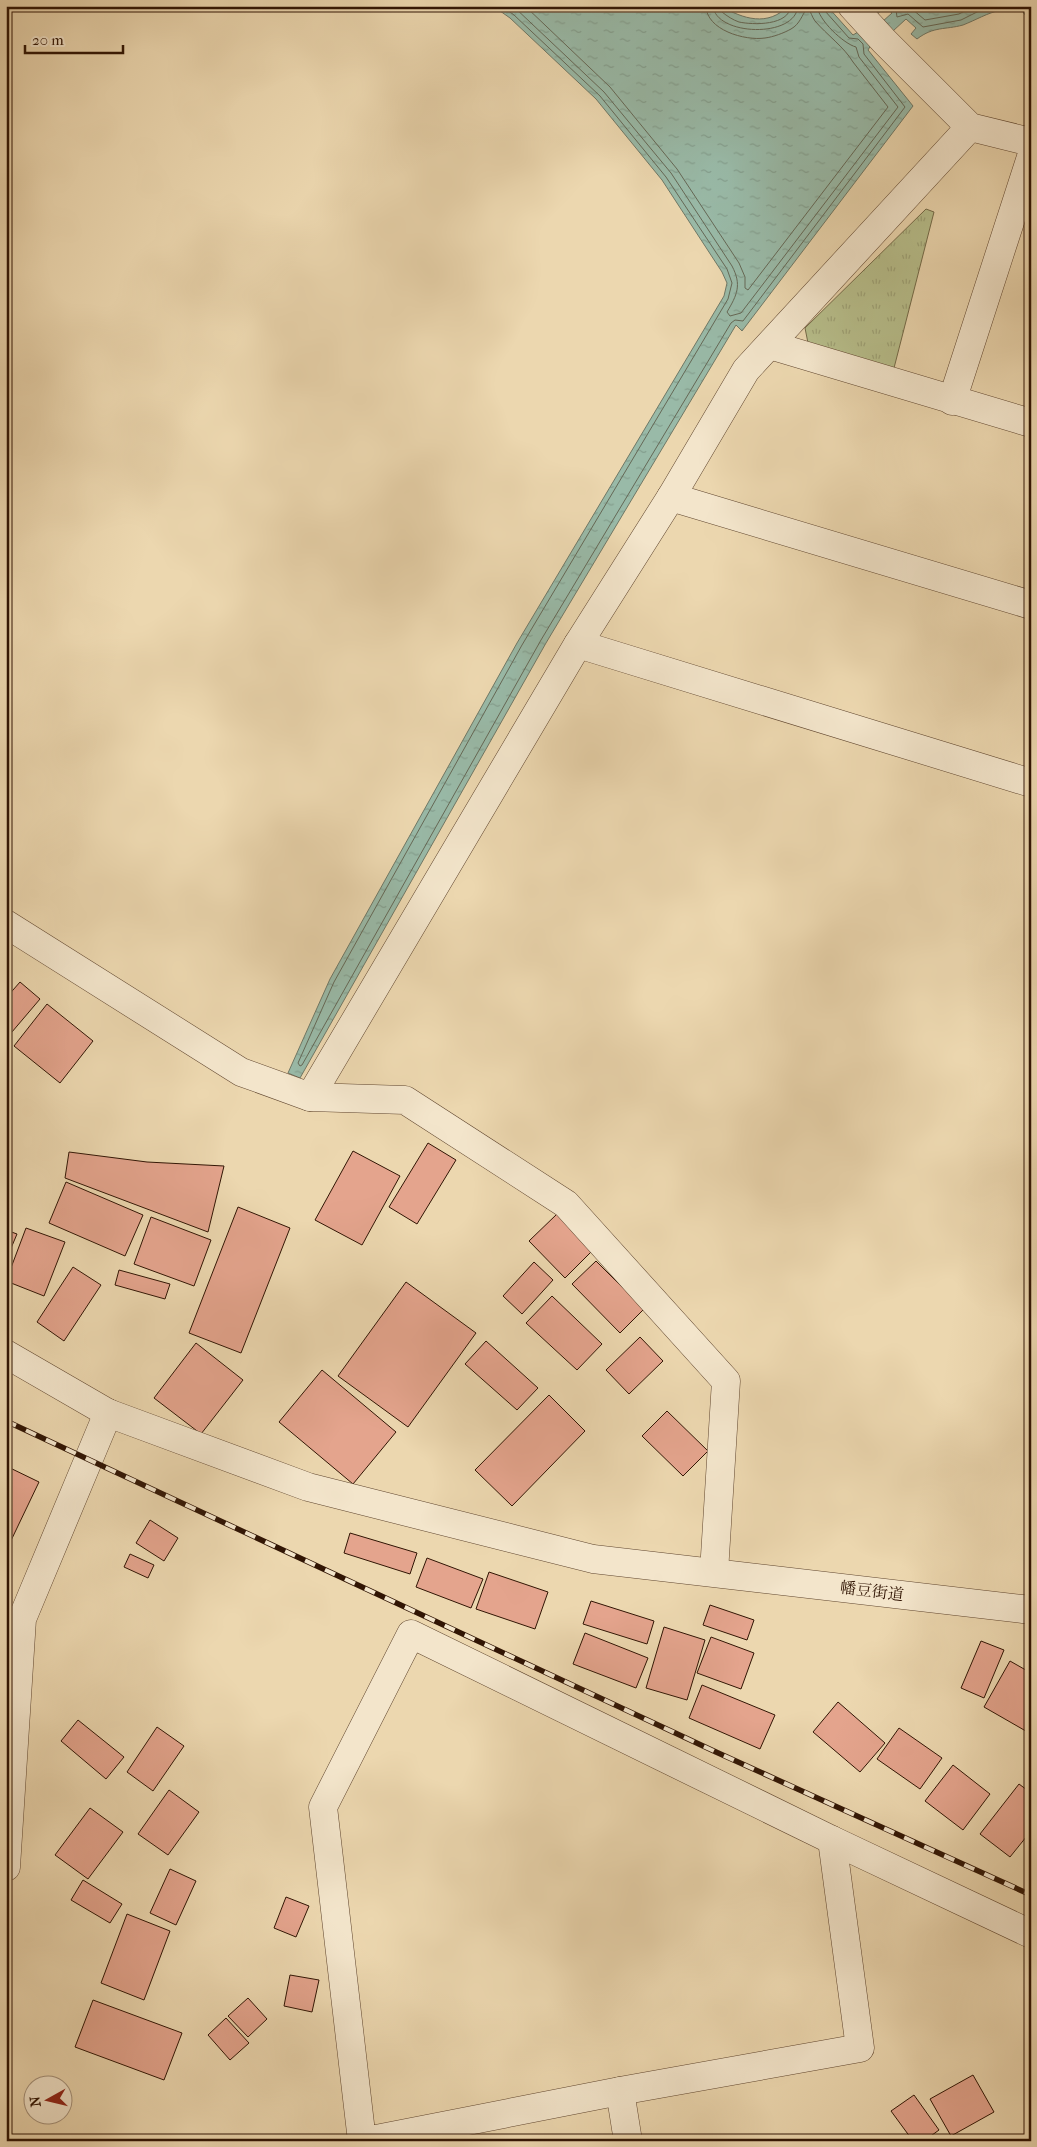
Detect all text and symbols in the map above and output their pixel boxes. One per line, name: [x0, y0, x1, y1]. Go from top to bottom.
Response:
scale bar: [25, 22, 122, 54]
text: 20 m: [32, 31, 64, 49]
street label: 幡豆街道: [839, 1578, 905, 1604]
north arrow: [22, 2074, 72, 2124]
text: N: [26, 2095, 45, 2108]

